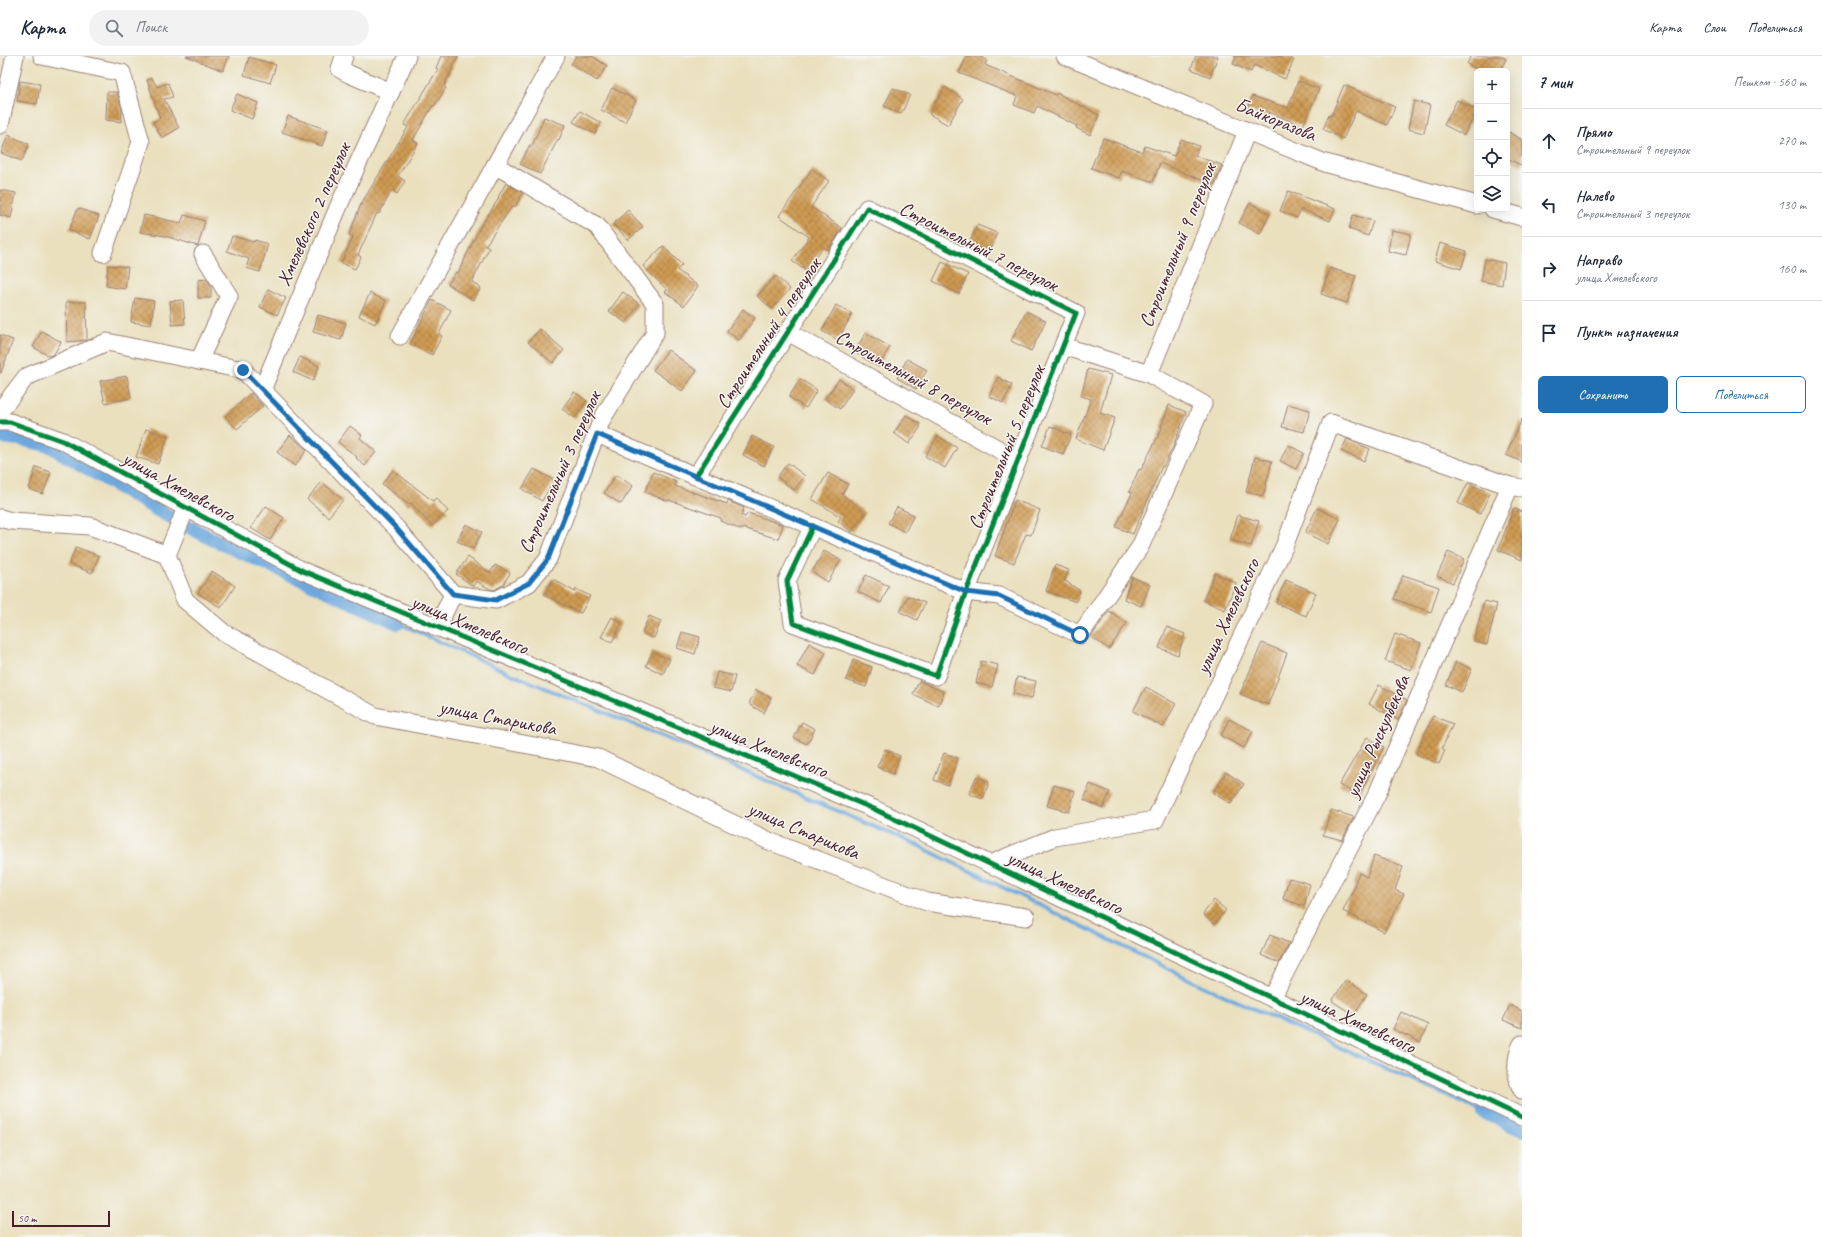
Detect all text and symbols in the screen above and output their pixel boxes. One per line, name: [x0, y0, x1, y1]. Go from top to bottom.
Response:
search box: [89, 10, 369, 46]
text: Карта: [20, 16, 65, 40]
icon: search: [103, 17, 125, 39]
text: Поиск: [135, 18, 167, 37]
text: Карта: [1649, 19, 1681, 36]
text: Слои: [1703, 19, 1726, 36]
text: Поделиться: [1748, 19, 1802, 36]
map controls: [1474, 68, 1510, 212]
button: +: [1474, 68, 1510, 104]
text: 7 мин: [1538, 72, 1573, 93]
text: Пешком · 560 m: [1733, 74, 1806, 90]
street label: Байкоразова: [1232, 92, 1321, 147]
button: −: [1474, 104, 1510, 140]
text: Прямо: [1576, 123, 1612, 142]
icon: ahead: [1538, 130, 1560, 152]
text: 270 m: [1778, 133, 1806, 149]
street label: Хмелевского 2 переулок: [271, 137, 357, 290]
button: locate: [1474, 140, 1510, 176]
text: Строительный 9 переулок: [1576, 142, 1690, 158]
street label: Строительный 9 переулок: [1133, 158, 1222, 331]
button: layers: [1474, 176, 1510, 212]
text: Налево: [1576, 187, 1614, 206]
icon: left: [1538, 194, 1560, 216]
street label: Строительный 7 переулок: [895, 196, 1064, 298]
text: 130 m: [1778, 197, 1806, 213]
text: Строительный 3 переулок: [1576, 206, 1690, 222]
text: Направо: [1576, 251, 1622, 270]
street label: Строительный 4 переулок: [710, 252, 827, 413]
icon: right: [1538, 258, 1560, 280]
text: 160 m: [1778, 261, 1806, 277]
text: улица Хмелевского: [1576, 270, 1657, 286]
icon: arrive: [1538, 322, 1560, 344]
text: Пункт назначения: [1576, 323, 1678, 342]
street label: Строительный 8 переулок: [831, 324, 998, 431]
street label: Строительный 5 переулок: [962, 360, 1051, 533]
route end: [234, 361, 252, 379]
button: Сохранить: [1538, 376, 1668, 413]
button: Поделиться: [1676, 376, 1806, 413]
street label: Строительный 3 переулок: [513, 386, 607, 557]
street label: улица Хмелевского: [117, 445, 240, 528]
street label: улица Хмелевского: [1189, 554, 1265, 679]
street label: улица Хмелевского: [407, 588, 533, 661]
route start: [1071, 626, 1089, 644]
street label: улица Рыскулбекова: [1339, 670, 1416, 802]
street label: улица Старикова: [436, 694, 560, 741]
street label: улица Хмелевского: [706, 713, 832, 784]
street label: улица Старикова: [744, 795, 864, 866]
street label: улица Хмелевского: [1002, 844, 1127, 920]
street label: улица Хмелевского: [1295, 983, 1420, 1059]
scale bar: [12, 1209, 110, 1228]
text: 50 m: [18, 1211, 37, 1225]

